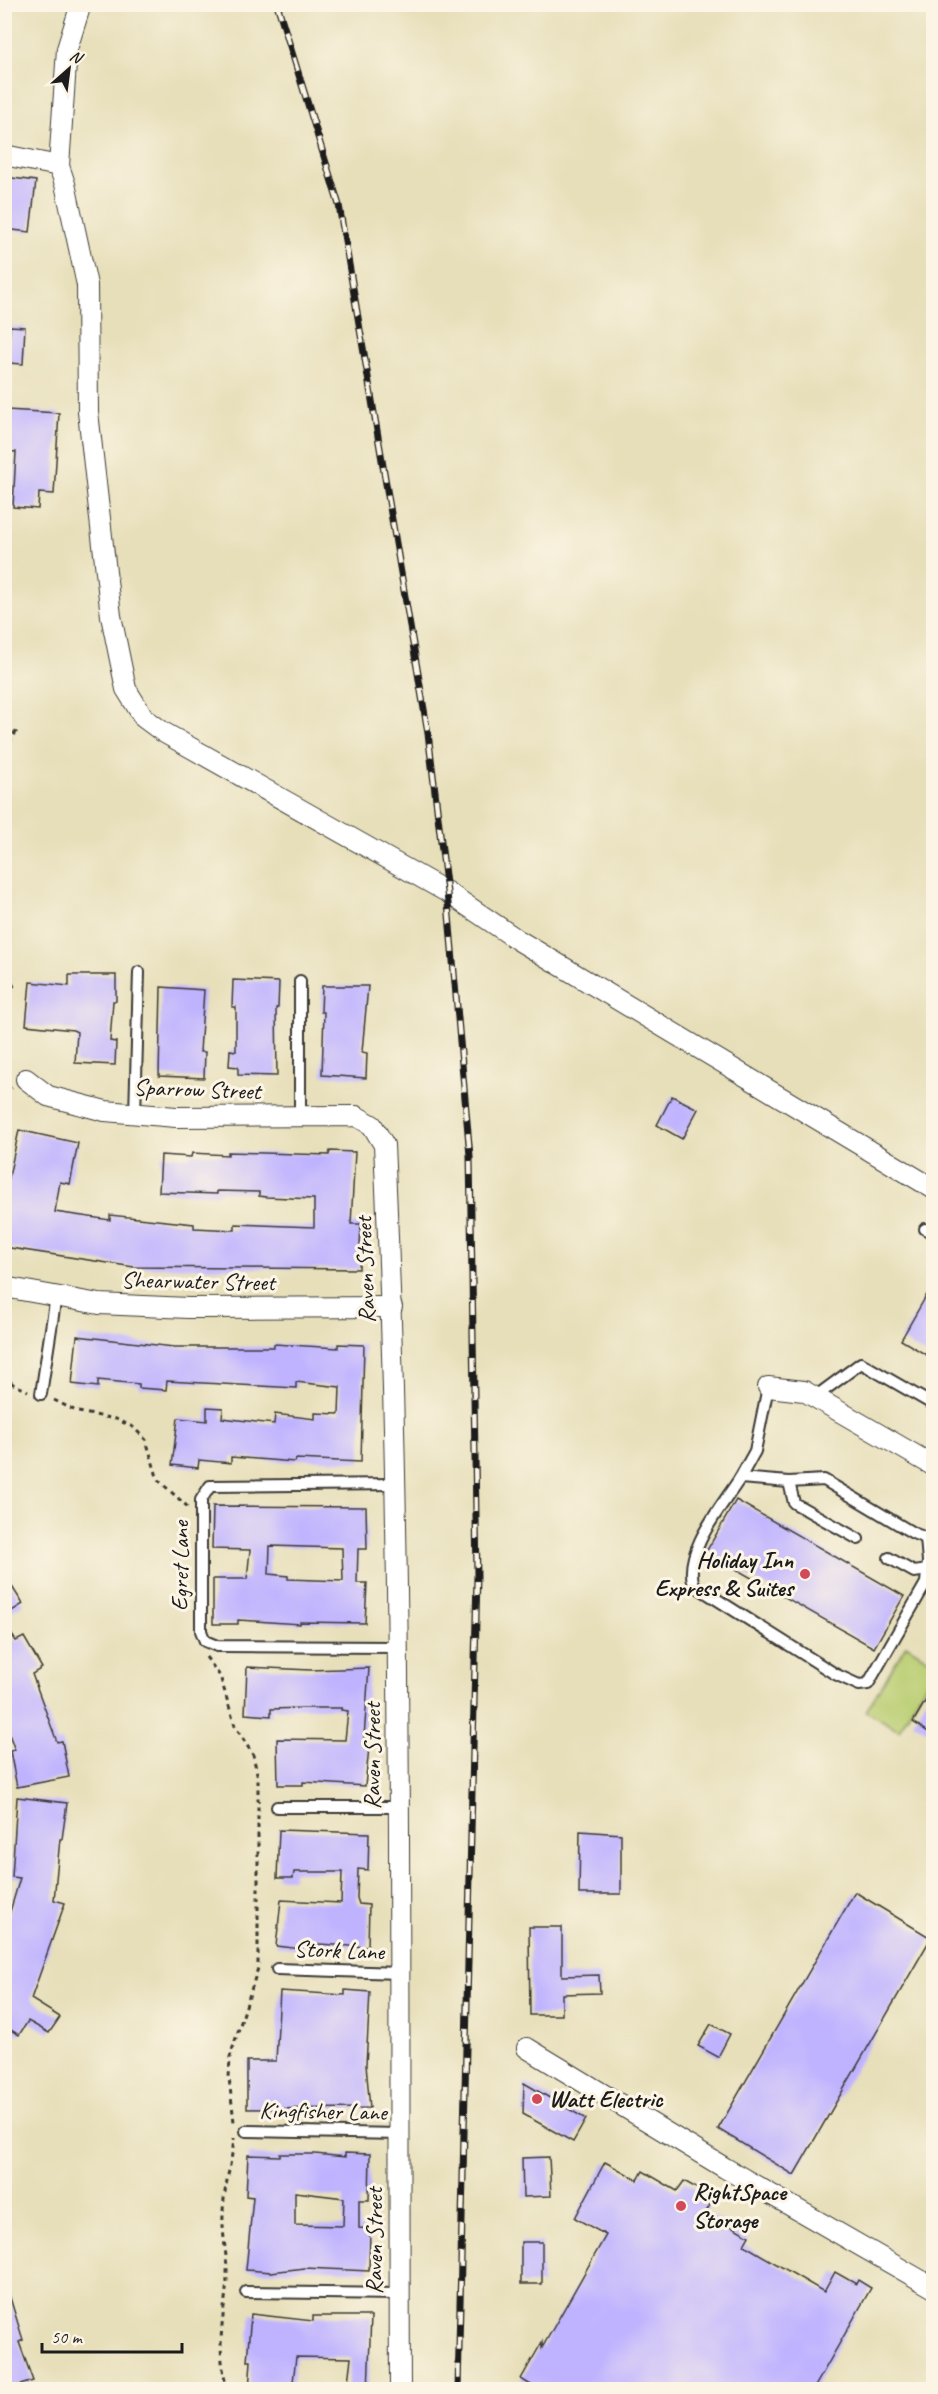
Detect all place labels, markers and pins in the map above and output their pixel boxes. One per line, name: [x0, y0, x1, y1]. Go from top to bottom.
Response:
place label: Holiday Inn Express & Suites: [655, 1545, 796, 1603]
marker: Holiday Inn Express & Suites: [798, 1567, 812, 1581]
place label: Watt Electric: [549, 2084, 664, 2114]
marker: Watt Electric: [530, 2092, 544, 2106]
place label: RightSpace Storage: [693, 2177, 788, 2235]
marker: RightSpace Storage: [674, 2199, 688, 2213]

